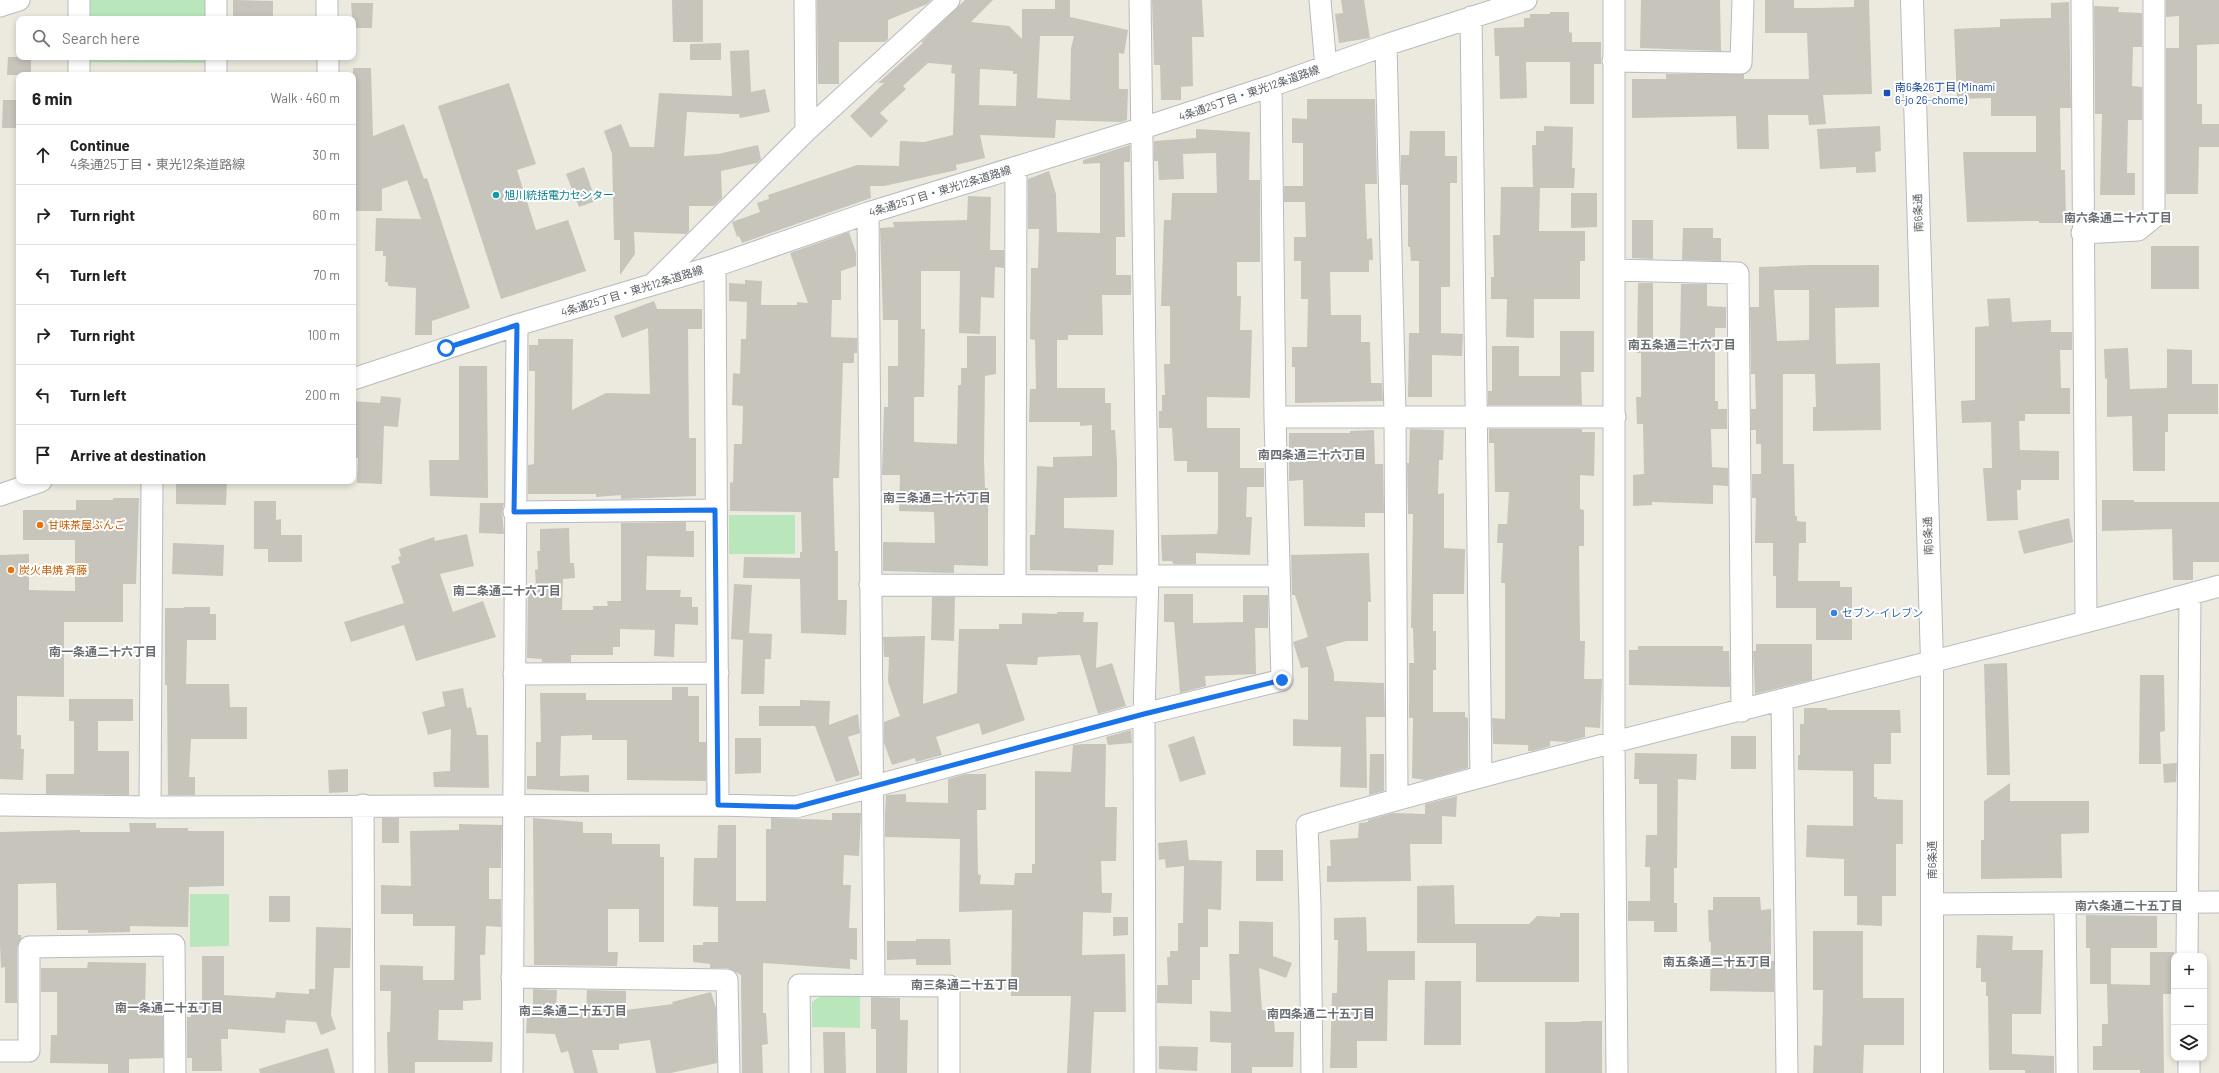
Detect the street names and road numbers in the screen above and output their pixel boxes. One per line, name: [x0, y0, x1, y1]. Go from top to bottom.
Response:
street label: 4条通25丁目・東光12条道路線: [1177, 62, 1321, 123]
street label: 4条通25丁目・東光12条道路線: [867, 163, 1013, 218]
street label: 南6条通: [1910, 193, 1925, 233]
street label: 4条通25丁目・東光12条道路線: [559, 263, 705, 318]
street label: 南6条通: [1920, 516, 1935, 556]
street label: 南6条通: [1925, 841, 1938, 879]

